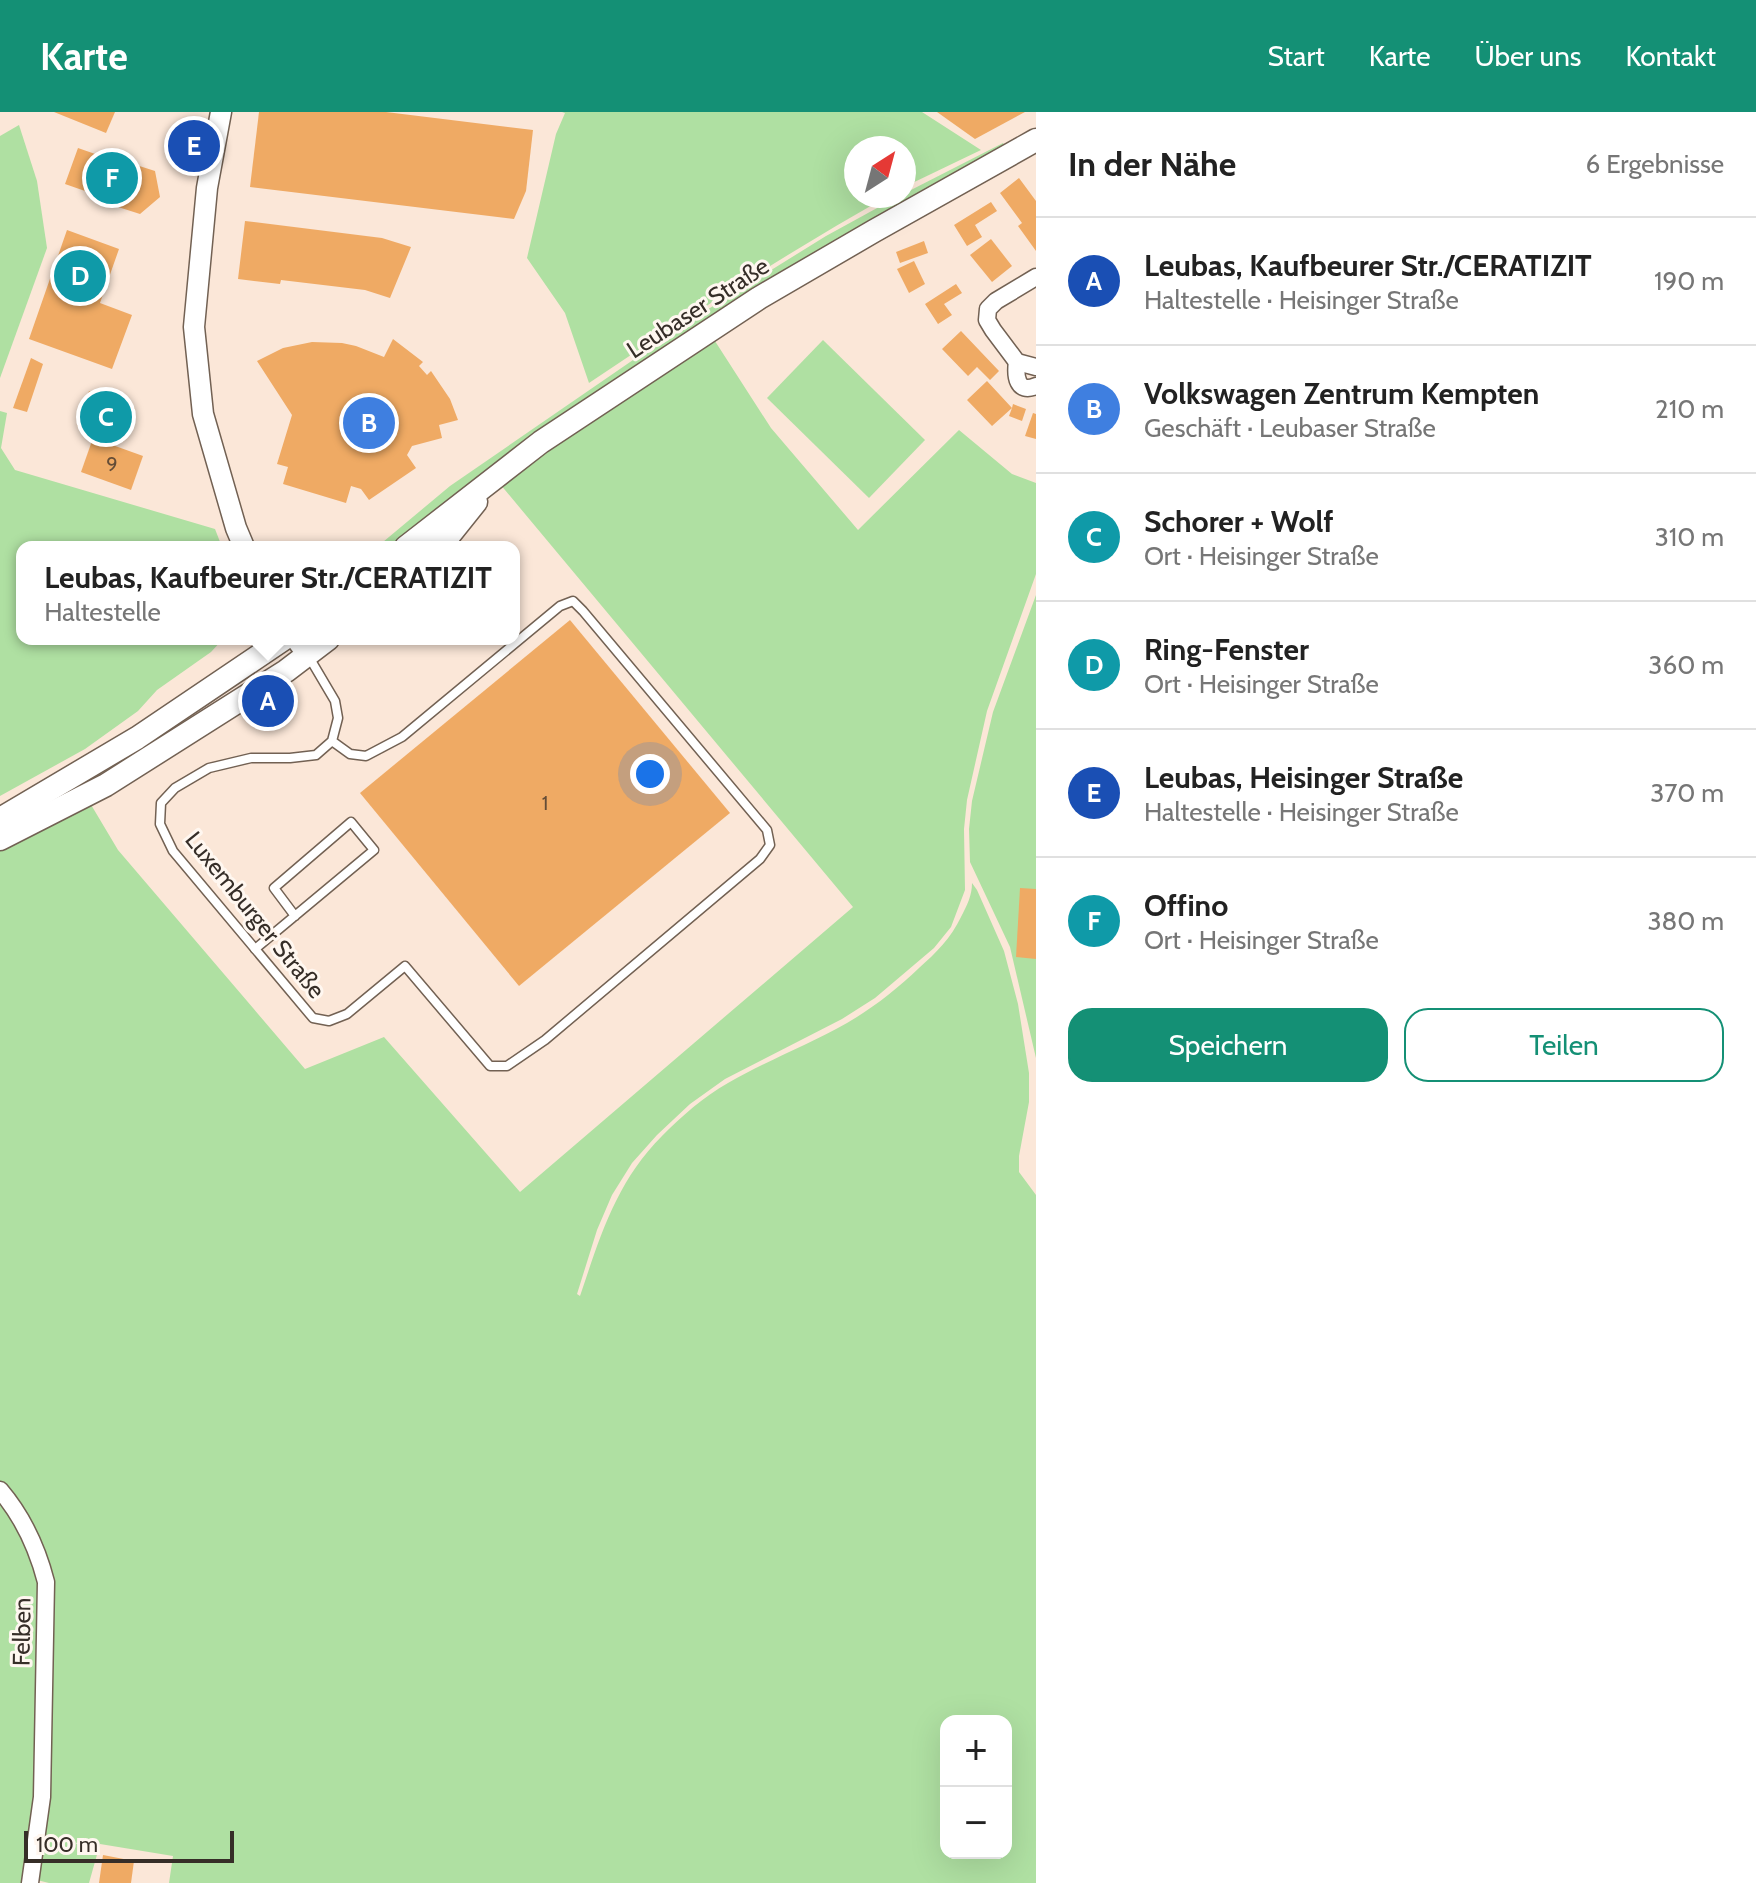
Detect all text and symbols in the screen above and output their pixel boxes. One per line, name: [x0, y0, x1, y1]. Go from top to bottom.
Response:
text: Karte: [40, 33, 128, 80]
text: Start: [1268, 39, 1325, 73]
text: Karte: [1369, 39, 1431, 73]
text: Über uns: [1475, 39, 1581, 73]
text: Kontakt: [1625, 39, 1716, 73]
pin: E: [168, 116, 220, 176]
north arrow: [844, 136, 916, 208]
text: In der Nähe: [1068, 143, 1236, 185]
pin: F: [86, 148, 138, 208]
text: 6 Ergebnisse: [1586, 148, 1724, 180]
pin: D: [54, 246, 106, 306]
text: Leubas, Kaufbeurer Str./CERATIZIT: [1144, 247, 1592, 284]
street label: Leubaser Straße: [621, 251, 774, 364]
text: A: [1086, 265, 1102, 297]
text: 190 m: [1654, 265, 1724, 297]
text: Haltestelle · Heisinger Straße: [1144, 284, 1459, 316]
text: Volkswagen Zentrum Kempten: [1144, 375, 1539, 412]
pin: C: [80, 387, 132, 447]
pin: B: [343, 393, 395, 453]
text: B: [1086, 393, 1102, 425]
text: 210 m: [1655, 393, 1724, 425]
text: Geschäft · Leubaser Straße: [1144, 412, 1436, 444]
house number: 9: [106, 452, 118, 476]
text: Schorer + Wolf: [1144, 503, 1333, 540]
text: C: [1086, 521, 1102, 553]
text: 310 m: [1655, 521, 1724, 553]
text: Ort · Heisinger Straße: [1144, 540, 1379, 572]
popup: [16, 541, 520, 645]
text: Leubas, Kaufbeurer Str./CERATIZIT: [44, 559, 492, 596]
text: Haltestelle: [44, 596, 161, 628]
text: Ring-Fenster: [1144, 631, 1309, 668]
text: D: [1085, 649, 1103, 681]
text: 360 m: [1648, 649, 1724, 681]
text: Ort · Heisinger Straße: [1144, 668, 1379, 700]
pin: A: [242, 671, 294, 731]
your location: [630, 754, 670, 794]
text: Leubas, Heisinger Straße: [1144, 759, 1463, 796]
text: E: [1087, 777, 1101, 809]
text: 370 m: [1650, 777, 1724, 809]
house number: 1: [542, 791, 548, 815]
text: Haltestelle · Heisinger Straße: [1144, 796, 1459, 828]
street label: Luxemburger Straße: [179, 826, 331, 1004]
text: Offino: [1144, 887, 1228, 924]
text: F: [1087, 905, 1101, 937]
text: 380 m: [1647, 905, 1724, 937]
text: Ort · Heisinger Straße: [1144, 924, 1379, 956]
button: Speichern: [1068, 1008, 1388, 1082]
button: Teilen: [1404, 1008, 1724, 1082]
street label: Felben: [6, 1598, 37, 1666]
map controls: [940, 1715, 1012, 1859]
button: +: [940, 1715, 1012, 1787]
button: −: [940, 1787, 1012, 1859]
scale bar: [24, 1827, 234, 1863]
text: 100 m: [36, 1831, 98, 1858]

